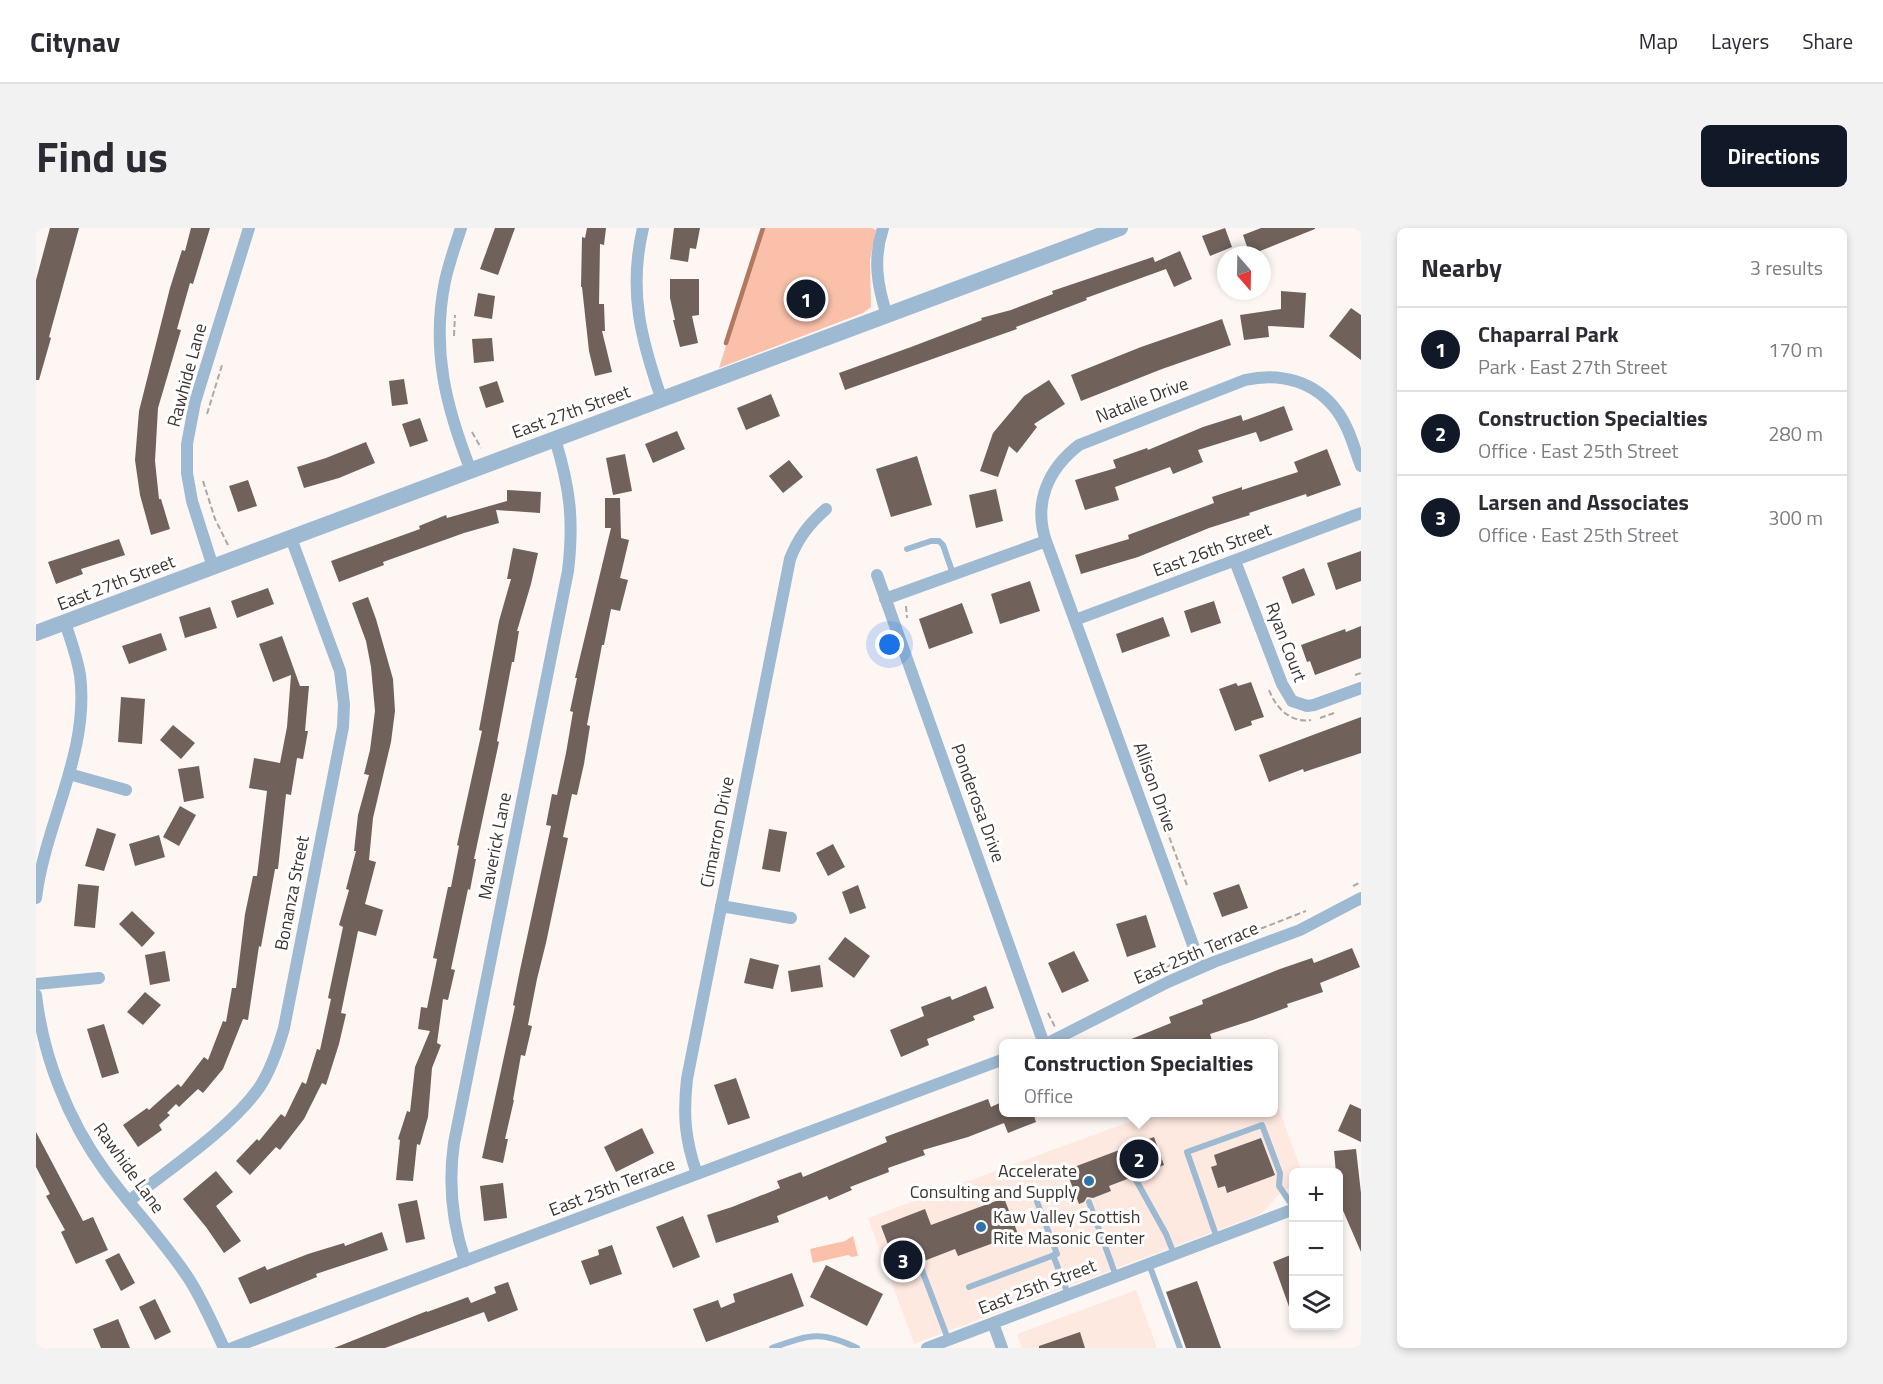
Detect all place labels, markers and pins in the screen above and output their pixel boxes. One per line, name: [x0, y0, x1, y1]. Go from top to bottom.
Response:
pin: 1: [786, 276, 826, 322]
pin: 2: [1120, 1136, 1158, 1182]
place label: Accelerate Consulting and Supply: [910, 1157, 1077, 1205]
marker: Accelerate Consulting and Supply: [1082, 1174, 1096, 1188]
place label: Kaw Valley Scottish Rite Masonic Center: [993, 1203, 1145, 1251]
marker: Kaw Valley Scottish Rite Masonic Center: [974, 1220, 988, 1234]
pin: 3: [884, 1238, 922, 1282]

